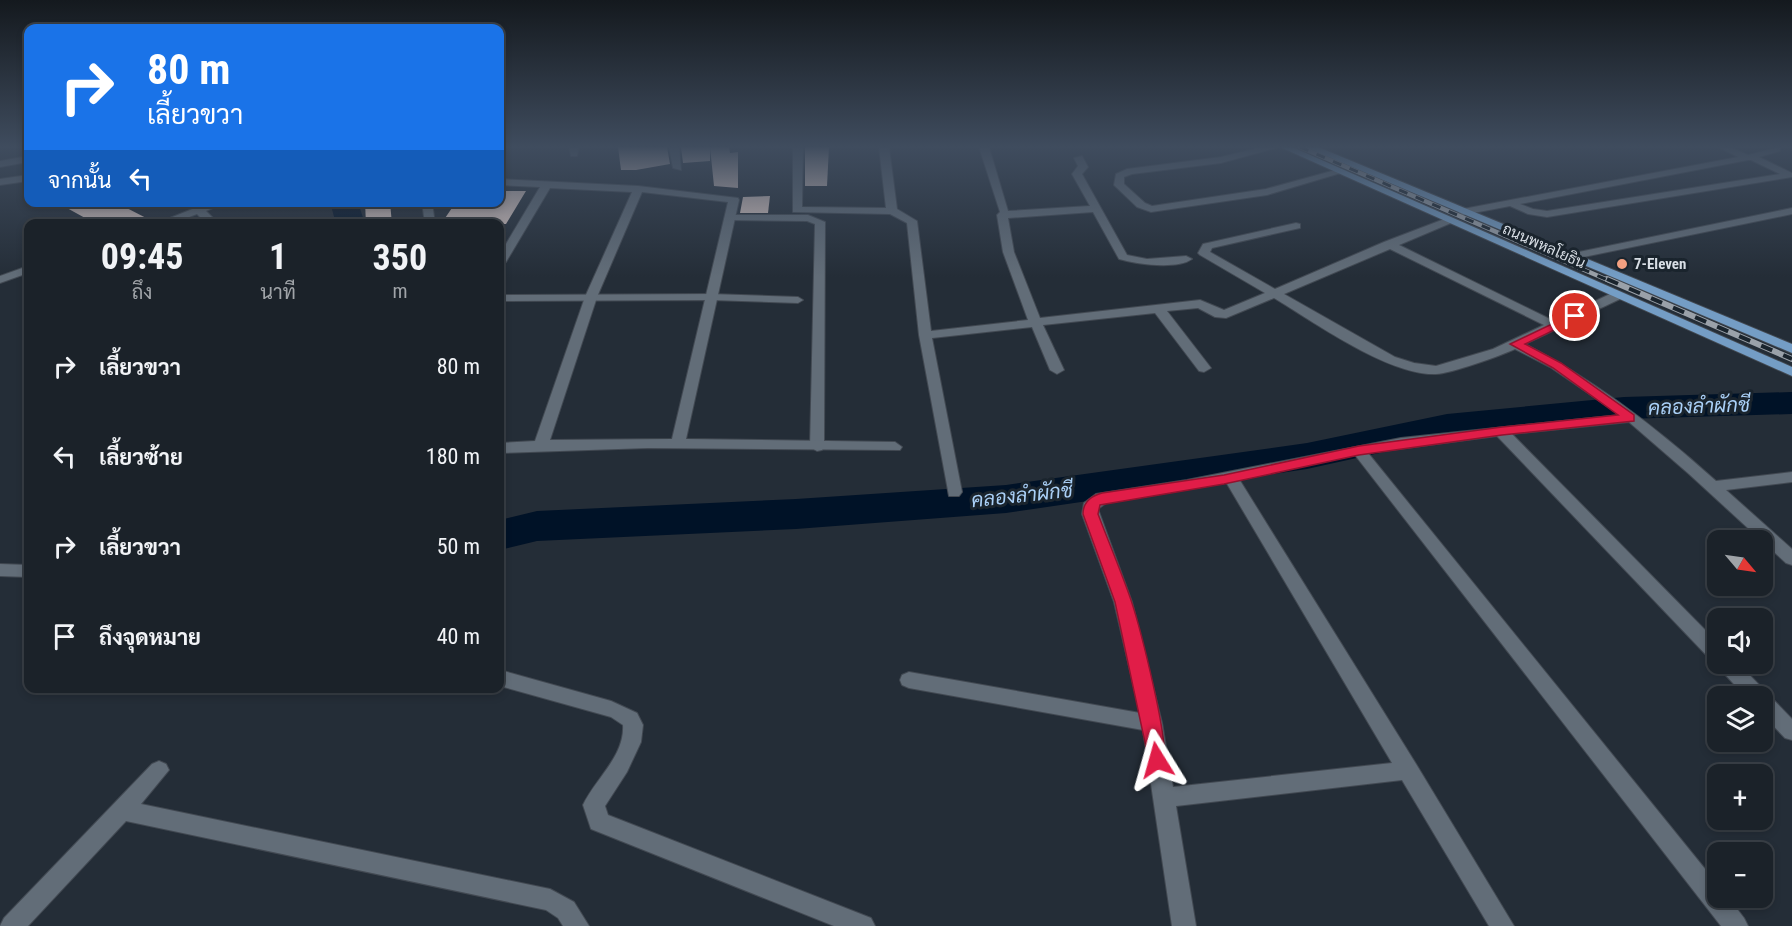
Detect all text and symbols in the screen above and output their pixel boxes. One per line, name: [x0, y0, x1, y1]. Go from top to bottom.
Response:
text: 80 m: [147, 45, 230, 94]
icon: right: [48, 48, 126, 126]
text: เลี้ยวขวา: [147, 99, 243, 131]
icon: left: [124, 162, 157, 195]
text: จากนั้น: [48, 168, 112, 193]
street label: ถนนพหลโยธิน: [1500, 219, 1589, 272]
text: 09:45: [101, 236, 183, 278]
text: 1: [269, 236, 287, 278]
text: 350: [373, 237, 427, 279]
place label: 7-Eleven: [1634, 255, 1686, 273]
marker: 7-Eleven: [1615, 257, 1629, 271]
text: m: [392, 279, 407, 303]
text: ถึง: [132, 280, 152, 304]
text: นาที: [260, 280, 296, 304]
pin: [1549, 290, 1600, 341]
icon: arrive: [1558, 299, 1591, 332]
icon: right: [48, 350, 81, 383]
text: 80 m: [437, 354, 480, 379]
text: เลี้ยวขวา: [99, 355, 181, 380]
water label: คลองลำผักชี: [1648, 391, 1751, 420]
icon: left: [48, 440, 81, 473]
text: 180 m: [426, 444, 480, 469]
text: เลี้ยวซ้าย: [99, 445, 183, 470]
water label: คลองลำผักชี: [970, 477, 1075, 512]
icon: right: [48, 530, 81, 563]
north arrow: [1707, 530, 1773, 596]
map controls: [1707, 530, 1773, 908]
text: 50 m: [437, 534, 480, 559]
text: เลี้ยวขวา: [99, 535, 181, 560]
button: sound: [1707, 608, 1773, 674]
icon: arrive: [48, 620, 81, 653]
text: 40 m: [437, 624, 480, 649]
text: ถึงจุดหมาย: [99, 625, 201, 650]
button: layers: [1707, 686, 1773, 752]
position arrow: [1125, 728, 1189, 792]
button: +: [1707, 764, 1773, 830]
button: −: [1707, 842, 1773, 908]

